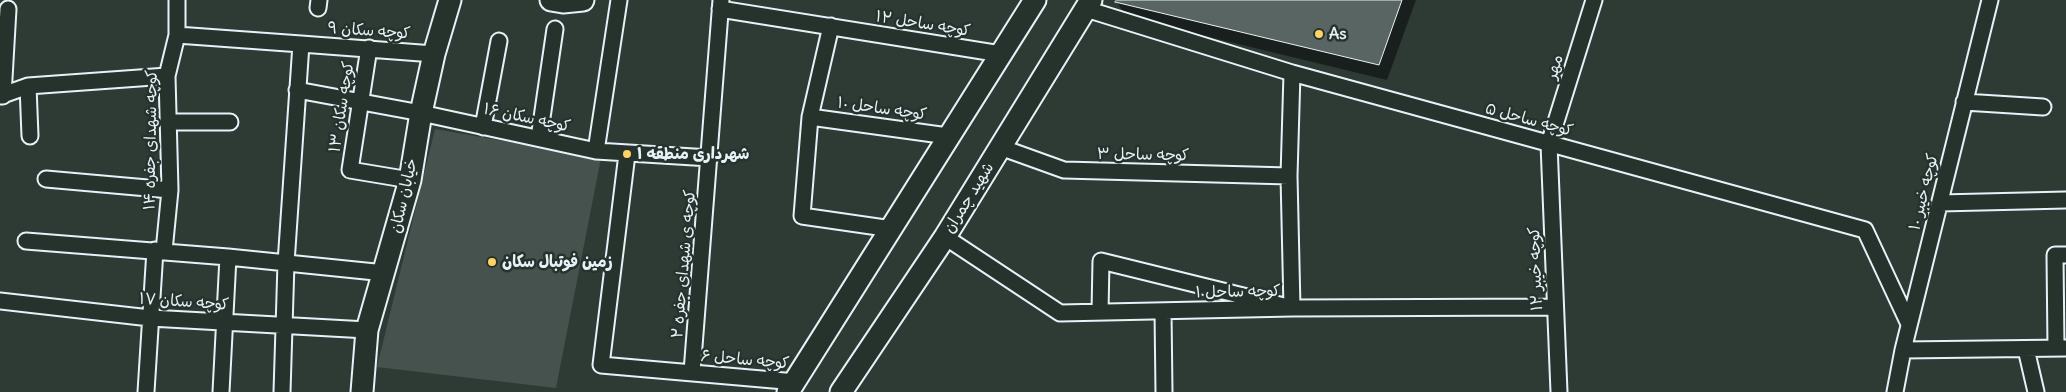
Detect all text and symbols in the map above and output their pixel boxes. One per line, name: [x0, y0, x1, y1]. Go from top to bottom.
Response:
street label: کوچه ساحل ۱۲: [874, 7, 972, 41]
street label: کوچه سکان ۹: [327, 19, 411, 43]
place label: As: [1329, 24, 1347, 44]
marker: As: [1313, 28, 1325, 40]
street label: مهر: [1542, 53, 1568, 81]
street label: کوچه سکان ۱۳: [325, 60, 359, 154]
street label: کوچه شهدای جفره ۱۴: [140, 70, 162, 210]
street label: کوچه ساحل ۱۰: [836, 93, 928, 125]
street label: کوچه سکان ۱۶: [482, 99, 572, 137]
street label: کوچه ساحل ۵: [1483, 99, 1575, 141]
place label: شهرداری منطقه ١: [637, 144, 749, 164]
street label: کوچه ساحل ۳: [1097, 145, 1189, 165]
marker: شهرداری منطقه ١: [621, 148, 633, 160]
street label: کوچه خیبر ۱۰: [1905, 152, 1943, 232]
street label: خیابان سکان: [386, 157, 422, 235]
street label: شهید چمران: [940, 159, 998, 237]
street label: کوچه ی شهدای جفره ۲: [668, 189, 700, 339]
street label: کوچه خیبر ۱۲: [1525, 227, 1547, 311]
place label: زمین فوتبال سکان: [502, 252, 613, 272]
marker: زمین فوتبال سکان: [486, 256, 498, 268]
street label: کوچه ساحل ۱: [1195, 282, 1281, 302]
street label: کوچه سکان ۱۷: [138, 289, 230, 315]
street label: کوچه ساحل ۶: [700, 347, 790, 373]

